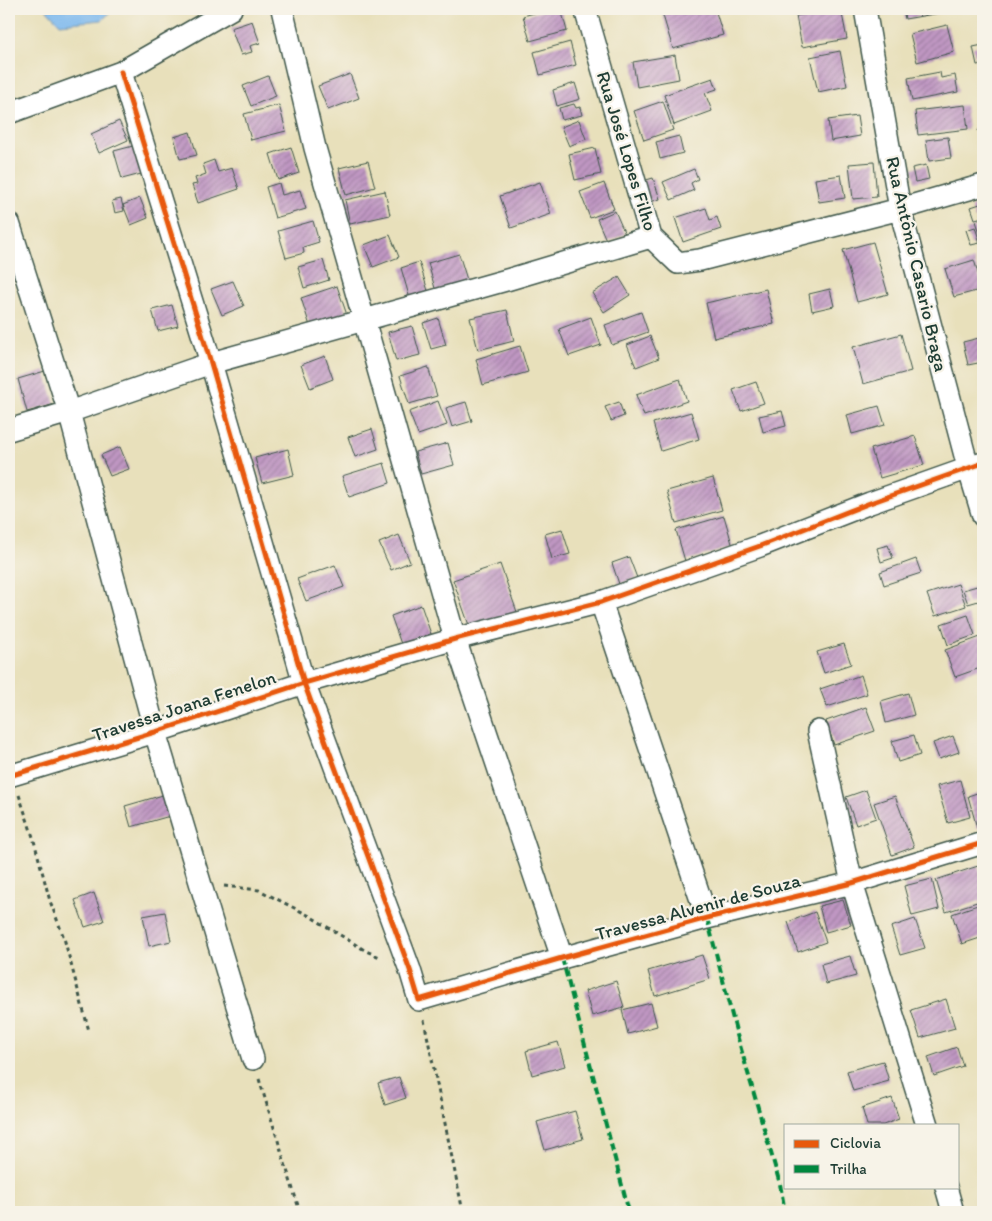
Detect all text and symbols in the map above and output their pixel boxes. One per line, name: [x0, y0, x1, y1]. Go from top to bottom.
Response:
street label: Rua José Lopes Filho: [592, 68, 662, 234]
street label: Rua Antônio Casario Braga: [881, 154, 953, 374]
street label: Travessa Joana Fenelon: [89, 665, 279, 747]
street label: Travessa Alvenir de Souza: [593, 869, 803, 945]
legend: [784, 1124, 960, 1188]
text: Ciclovia: [830, 1134, 881, 1152]
text: Trilha: [830, 1160, 867, 1178]

